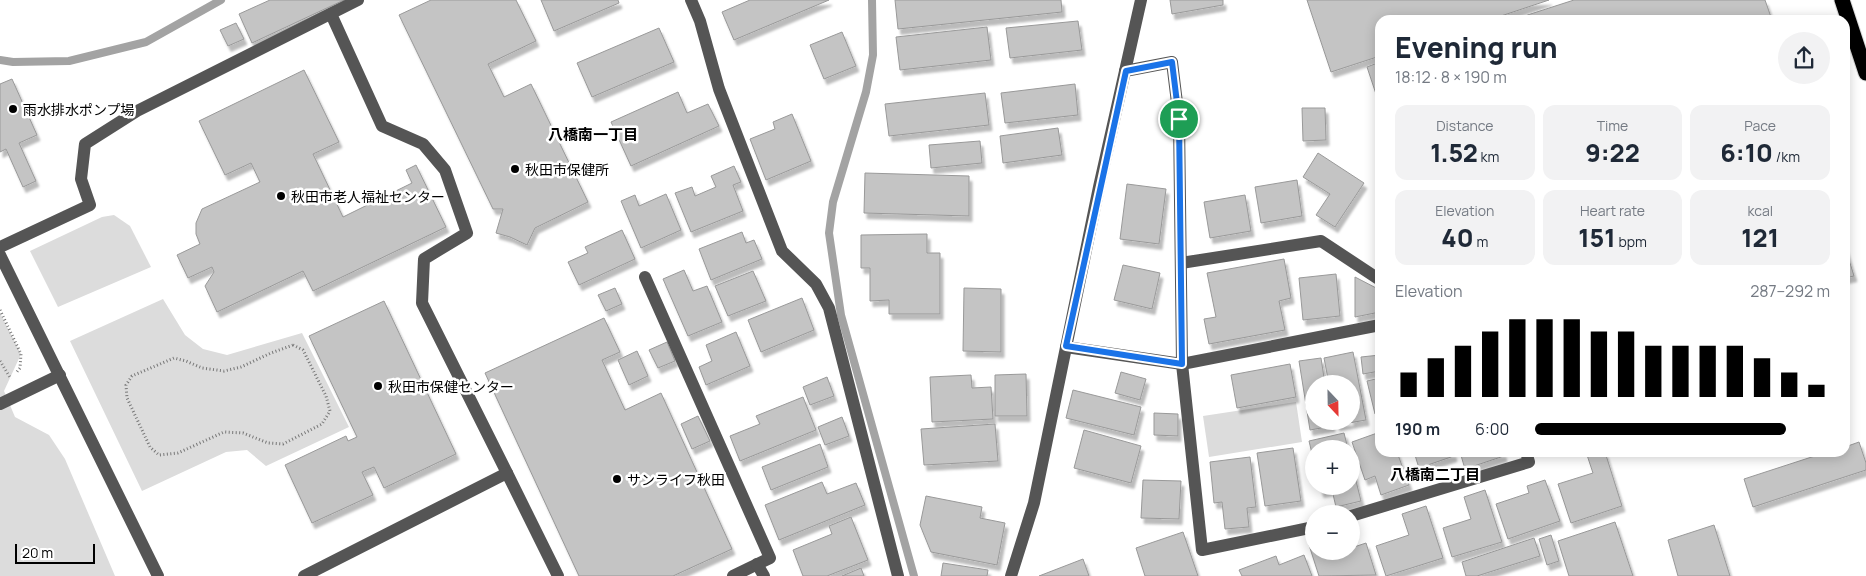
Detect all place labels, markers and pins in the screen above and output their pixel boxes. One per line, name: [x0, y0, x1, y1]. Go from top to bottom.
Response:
pin: [1158, 98, 1200, 140]
place label: 雨水排水ポンプ場: [23, 100, 135, 119]
marker: 雨水排水ポンプ場: [7, 103, 19, 115]
place label: 秋田市保健所: [525, 160, 609, 179]
marker: 秋田市保健所: [509, 163, 521, 175]
place label: 秋田市老人福祉センター: [291, 187, 445, 206]
marker: 秋田市老人福祉センター: [275, 190, 287, 202]
place label: 秋田市保健センター: [388, 377, 514, 396]
marker: 秋田市保健センター: [372, 380, 384, 392]
place label: サンライフ秋田: [627, 470, 725, 489]
marker: サンライフ秋田: [611, 473, 623, 485]

